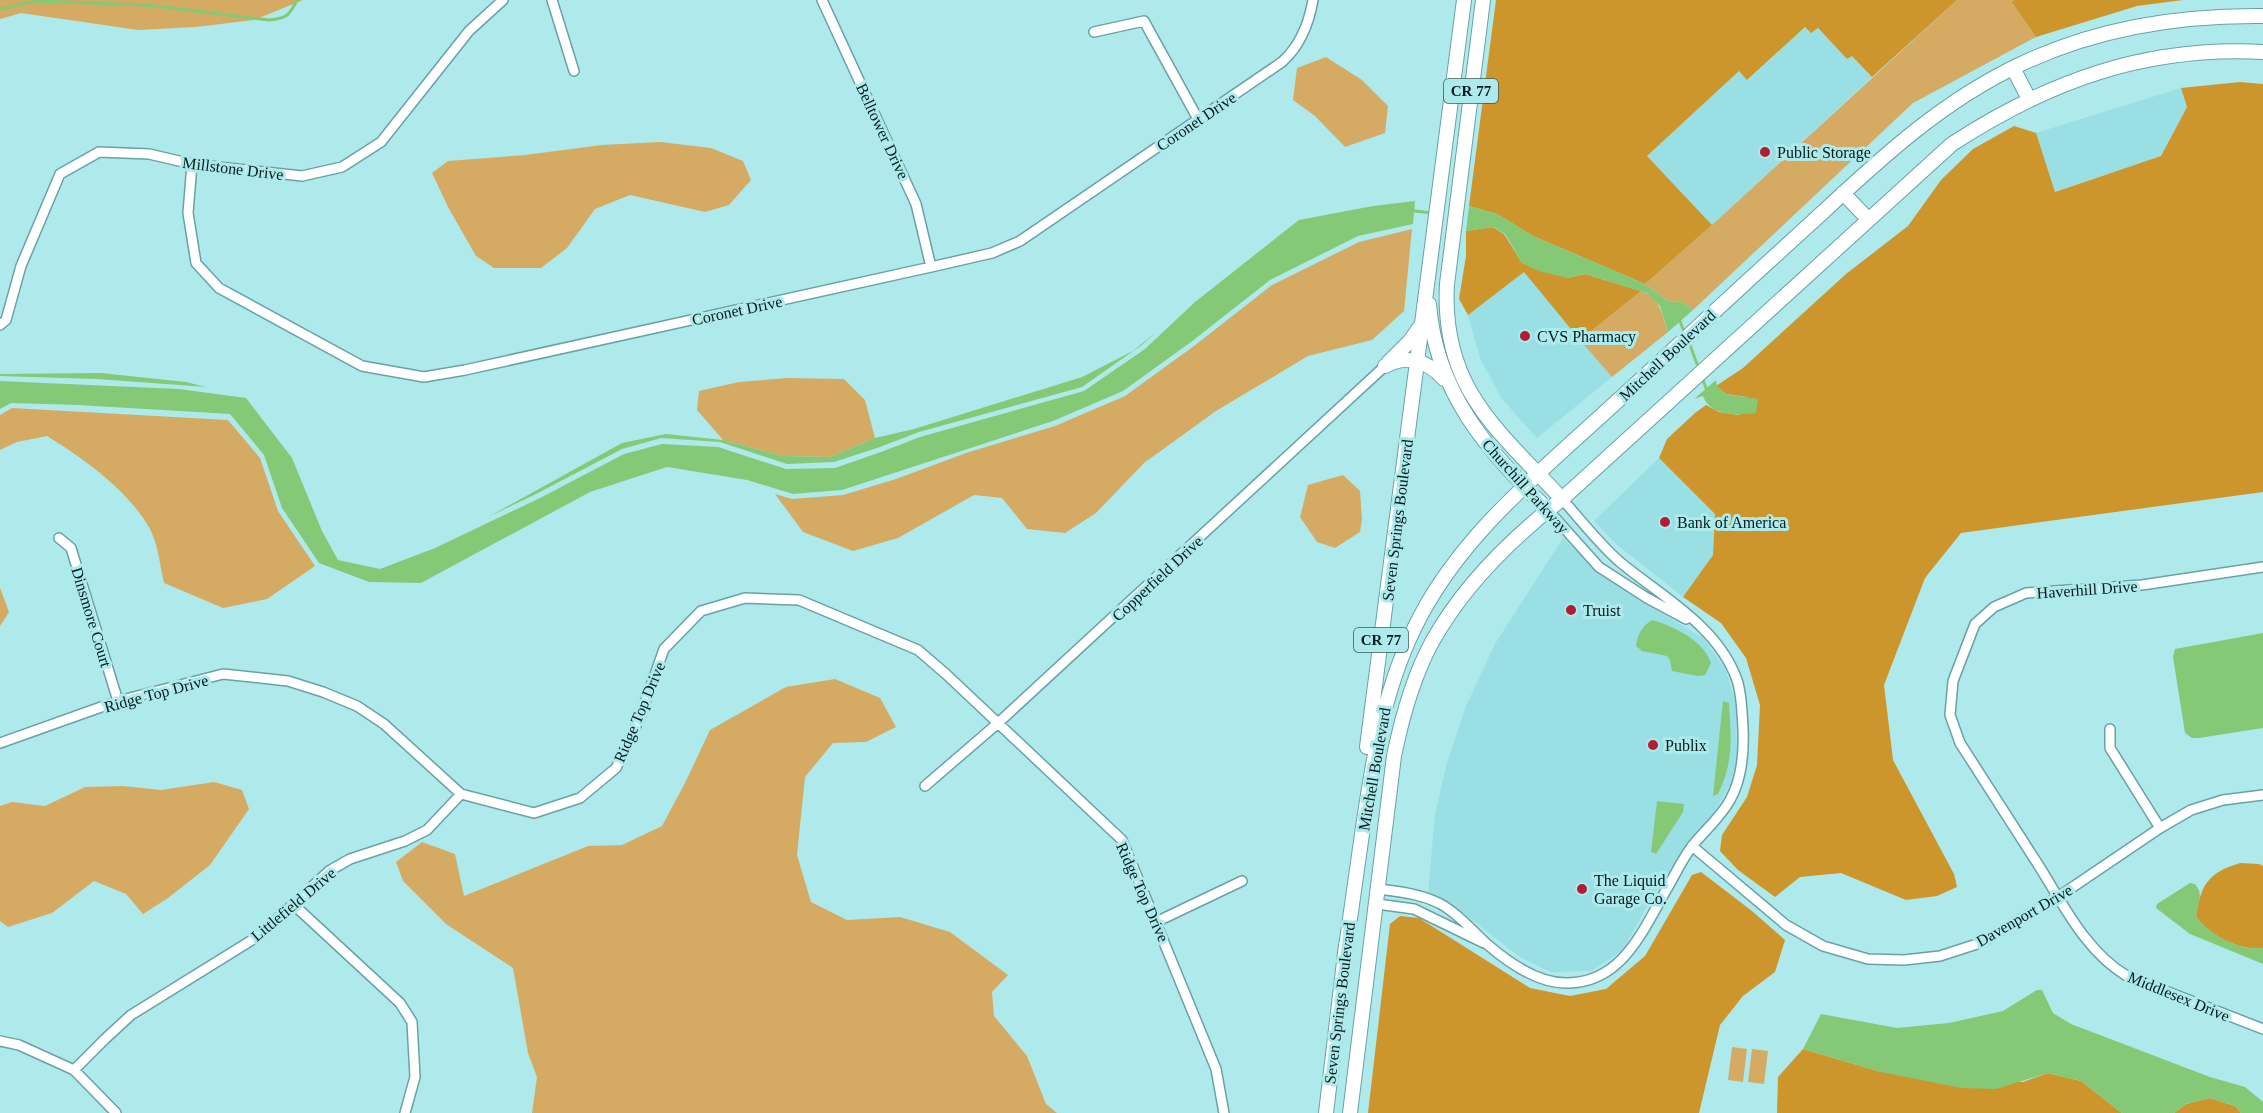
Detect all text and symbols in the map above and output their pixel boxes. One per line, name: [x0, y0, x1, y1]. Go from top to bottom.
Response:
road number: CR 77: [1444, 79, 1498, 103]
street label: Belltower Drive: [853, 81, 912, 182]
street label: Coronet Drive: [1153, 89, 1239, 154]
place label: Public Storage: [1777, 144, 1871, 162]
marker: Public Storage: [1758, 145, 1772, 159]
street label: Millstone Drive: [181, 154, 284, 183]
street label: Coronet Drive: [690, 293, 784, 328]
street label: Mitchell Boulevard: [1616, 307, 1719, 404]
place label: CVS Pharmacy: [1537, 328, 1636, 346]
marker: CVS Pharmacy: [1518, 329, 1532, 343]
street label: Churchill Parkway: [1478, 436, 1572, 537]
street label: Seven Springs Boulevard: [1379, 438, 1417, 602]
place label: Bank of America: [1677, 514, 1786, 531]
marker: Bank of America: [1658, 515, 1672, 529]
street label: Copperfield Drive: [1109, 532, 1207, 625]
street label: Dinsmore Court: [68, 565, 115, 670]
street label: Haverhill Drive: [2036, 578, 2138, 601]
place label: Truist: [1583, 602, 1621, 619]
marker: Truist: [1564, 603, 1578, 617]
road number: CR 77: [1354, 628, 1408, 652]
street label: Ridge Top Drive: [611, 660, 669, 765]
street label: Ridge Top Drive: [102, 671, 210, 717]
street label: Mitchell Boulevard: [1355, 706, 1394, 832]
place label: Publix: [1665, 737, 1707, 754]
marker: Publix: [1646, 738, 1660, 752]
street label: Ridge Top Drive: [1112, 840, 1172, 945]
street label: Littlefield Drive: [248, 864, 339, 944]
place label: The Liquid Garage Co.: [1594, 872, 1667, 908]
street label: Davenport Drive: [1973, 881, 2076, 951]
marker: The Liquid Garage Co.: [1575, 882, 1589, 896]
street label: Seven Springs Boulevard: [1321, 921, 1359, 1085]
street label: Middlesex Drive: [2126, 968, 2232, 1025]

